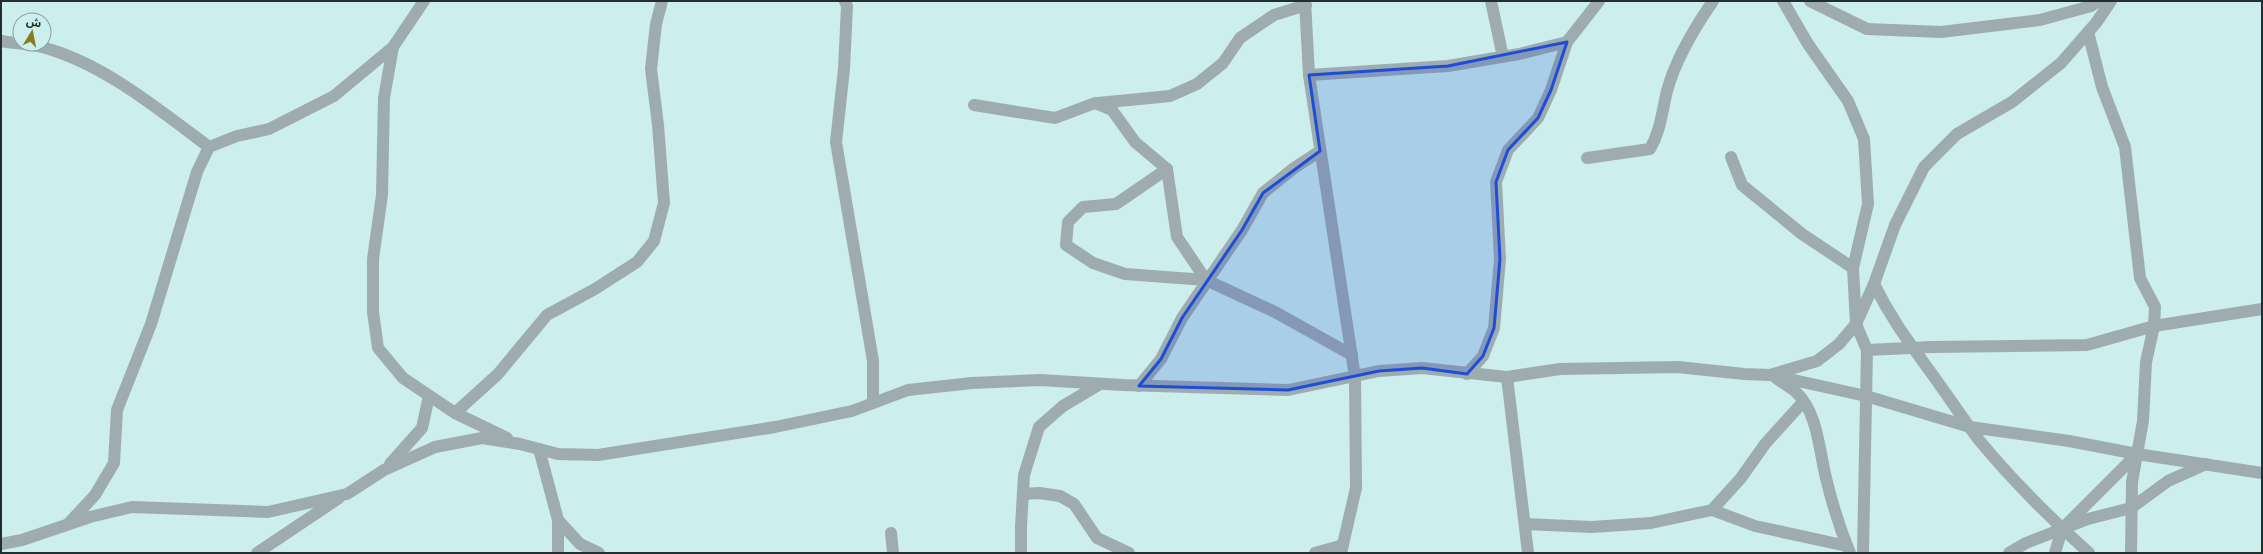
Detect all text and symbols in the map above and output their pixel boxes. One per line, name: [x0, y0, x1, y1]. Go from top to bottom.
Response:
north arrow: [12, 12, 52, 52]
text: ش: [25, 14, 42, 30]

